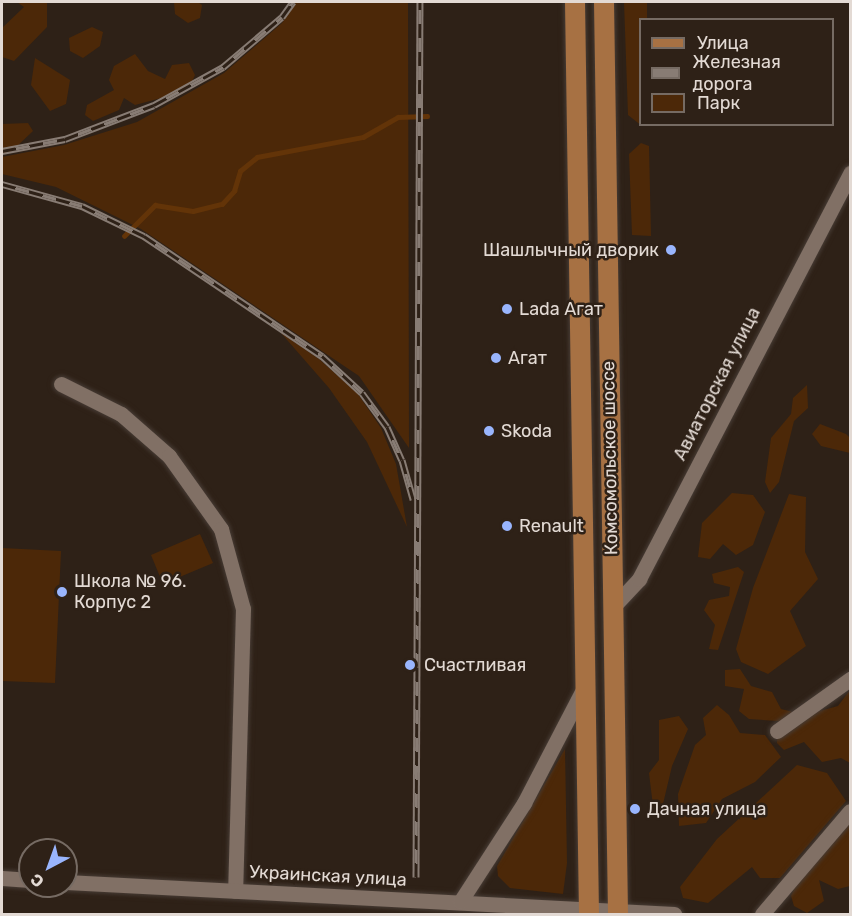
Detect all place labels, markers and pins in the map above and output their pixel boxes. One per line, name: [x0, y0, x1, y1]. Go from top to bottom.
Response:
place label: Шашлычный дворик: [483, 239, 659, 261]
marker: Шашлычный дворик: [664, 243, 678, 257]
place label: Lada Агат: [519, 298, 603, 320]
marker: Lada Агат: [500, 302, 514, 316]
place label: Агат: [508, 347, 547, 369]
marker: Агат: [489, 351, 503, 365]
place label: Skoda: [501, 420, 552, 442]
marker: Skoda: [482, 424, 496, 438]
place label: Renault: [519, 515, 584, 537]
marker: Renault: [500, 519, 514, 533]
place label: Школа № 96. Корпус 2: [74, 571, 187, 614]
marker: Школа № 96. Корпус 2: [55, 585, 69, 599]
place label: Счастливая: [424, 654, 526, 676]
marker: Счастливая: [401, 656, 419, 674]
place label: Дачная улица: [647, 798, 766, 820]
marker: Дачная улица: [628, 802, 642, 816]

